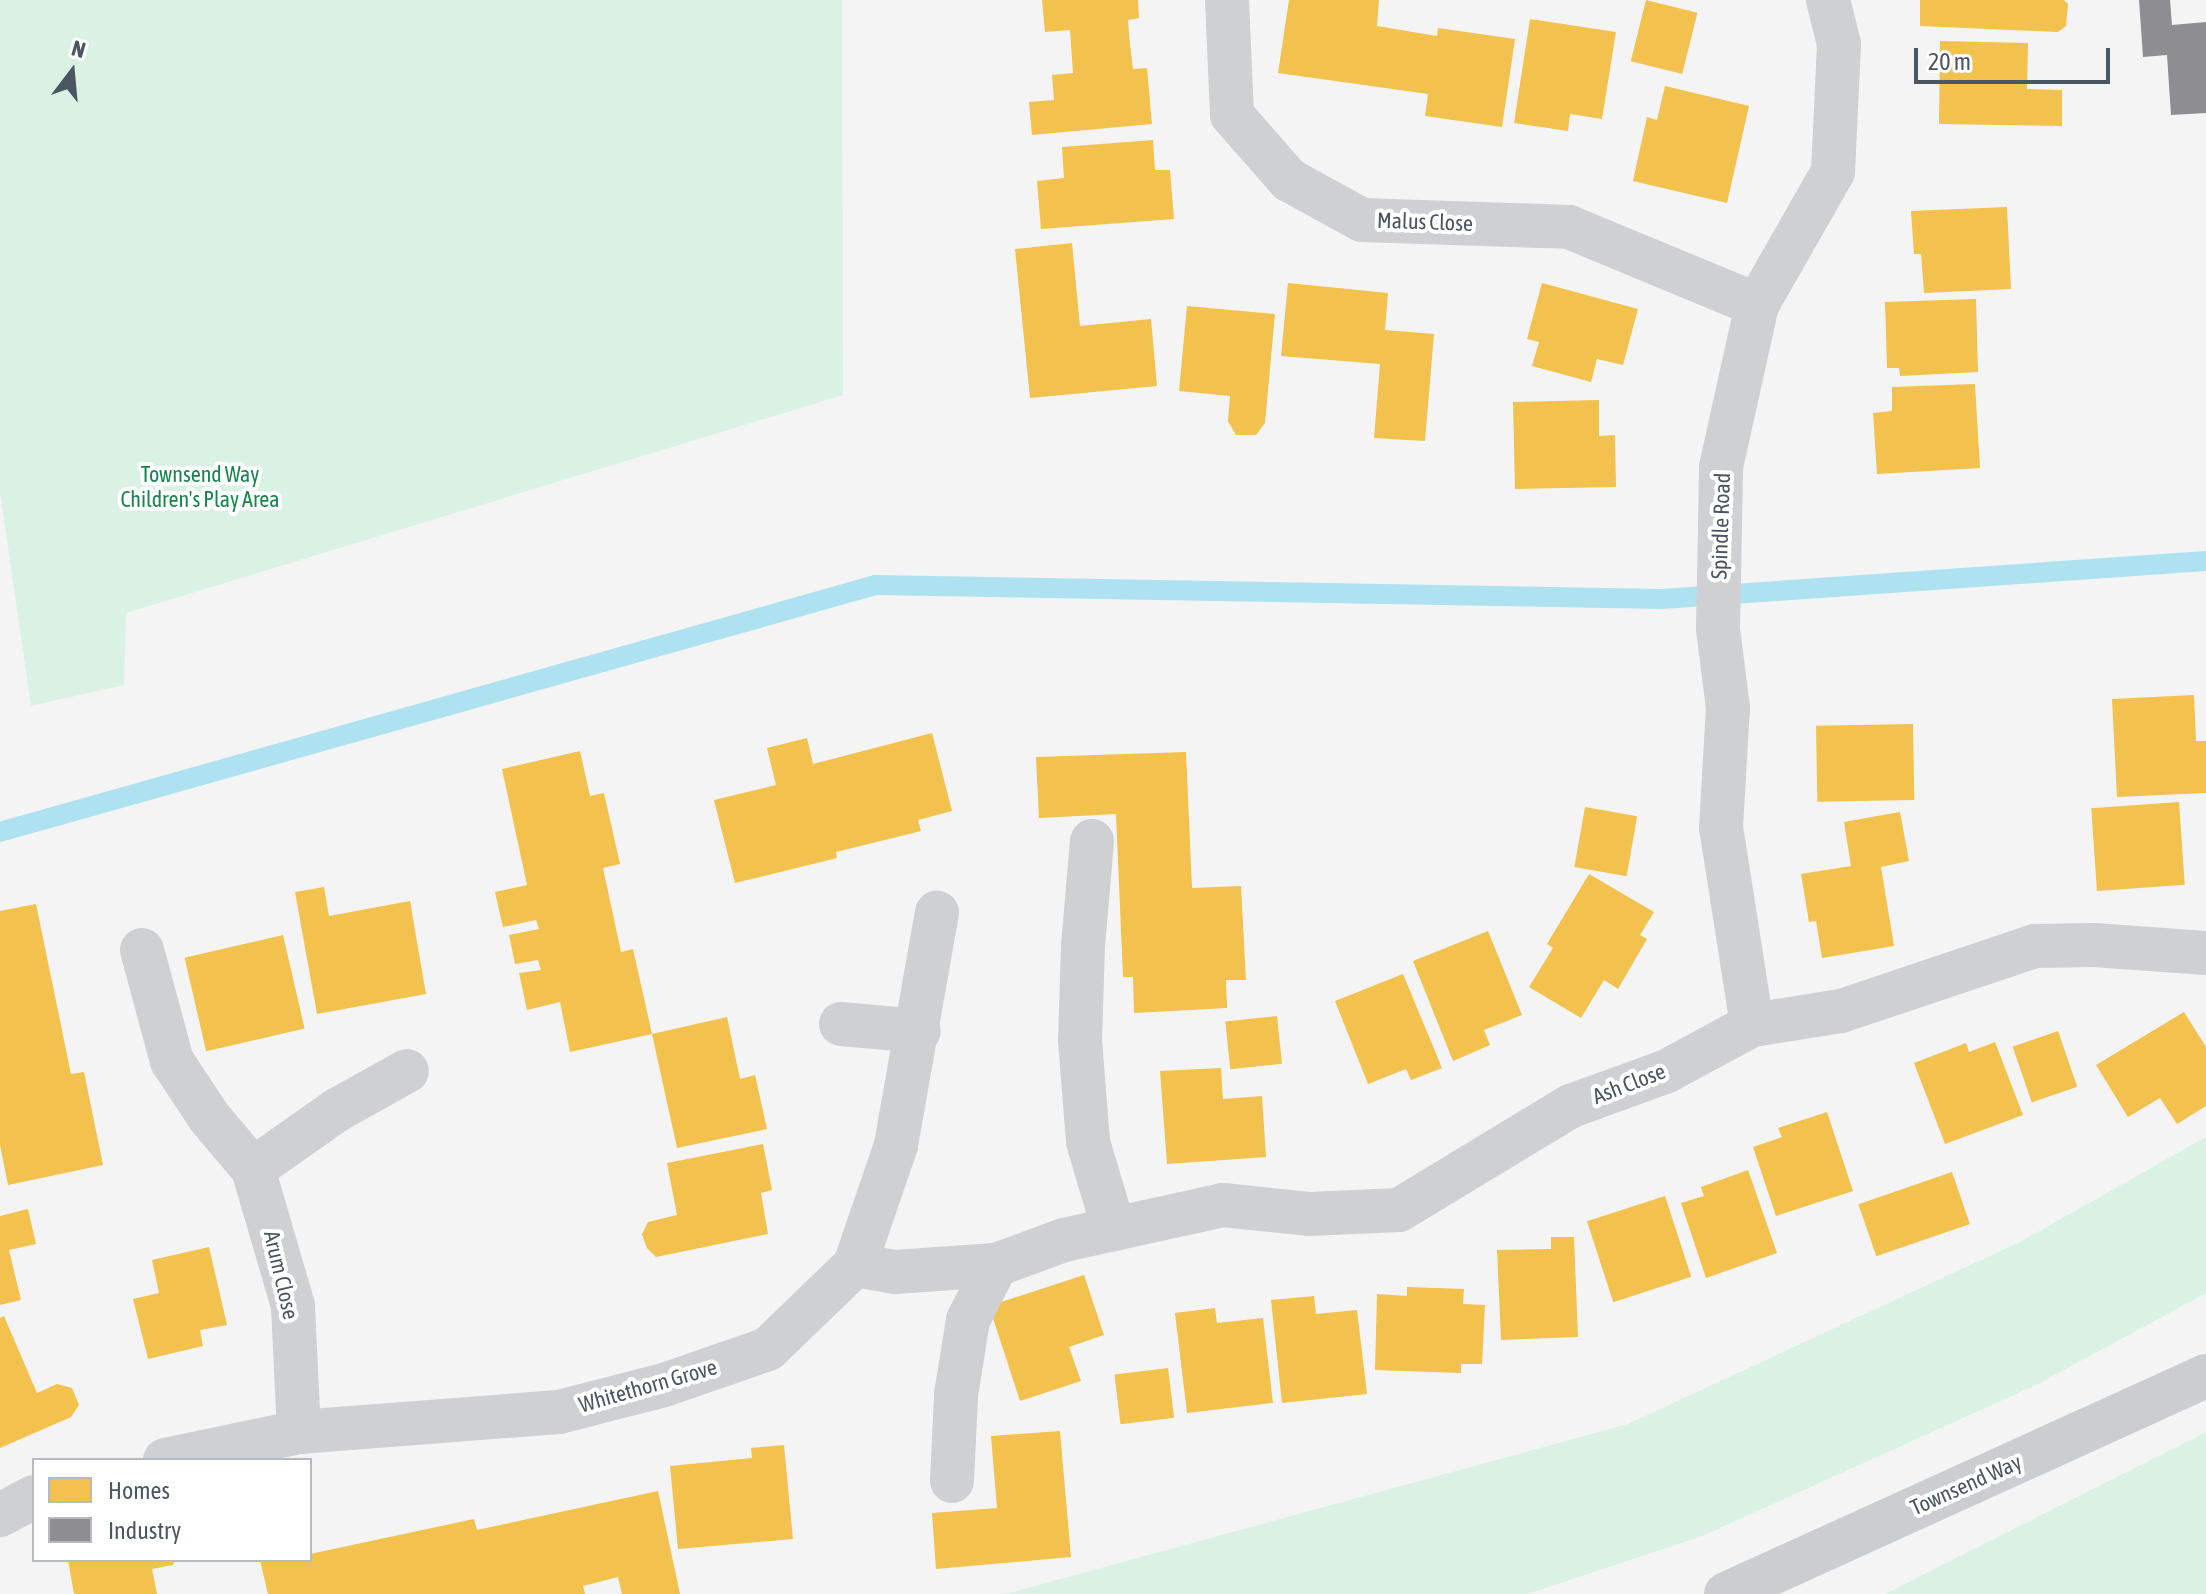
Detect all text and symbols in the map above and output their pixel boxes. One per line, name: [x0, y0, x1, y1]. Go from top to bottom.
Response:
north arrow: [32, 32, 112, 112]
scale bar: [1918, 32, 2114, 82]
text: N: [69, 35, 88, 63]
text: 20 m: [1928, 48, 1971, 75]
street label: Malus Close: [1377, 207, 1473, 237]
park label: Townsend Way Children's Play Area: [120, 461, 280, 512]
street label: Spindle Road: [1706, 472, 1736, 580]
street label: Ash Close: [1589, 1058, 1669, 1110]
street label: Arum Close: [258, 1228, 304, 1322]
street label: Whitethorn Grove: [576, 1354, 720, 1418]
street label: Townsend Way: [1906, 1449, 2026, 1521]
legend: [32, 1458, 312, 1562]
text: Homes: [108, 1477, 170, 1504]
text: Industry: [108, 1517, 181, 1544]

